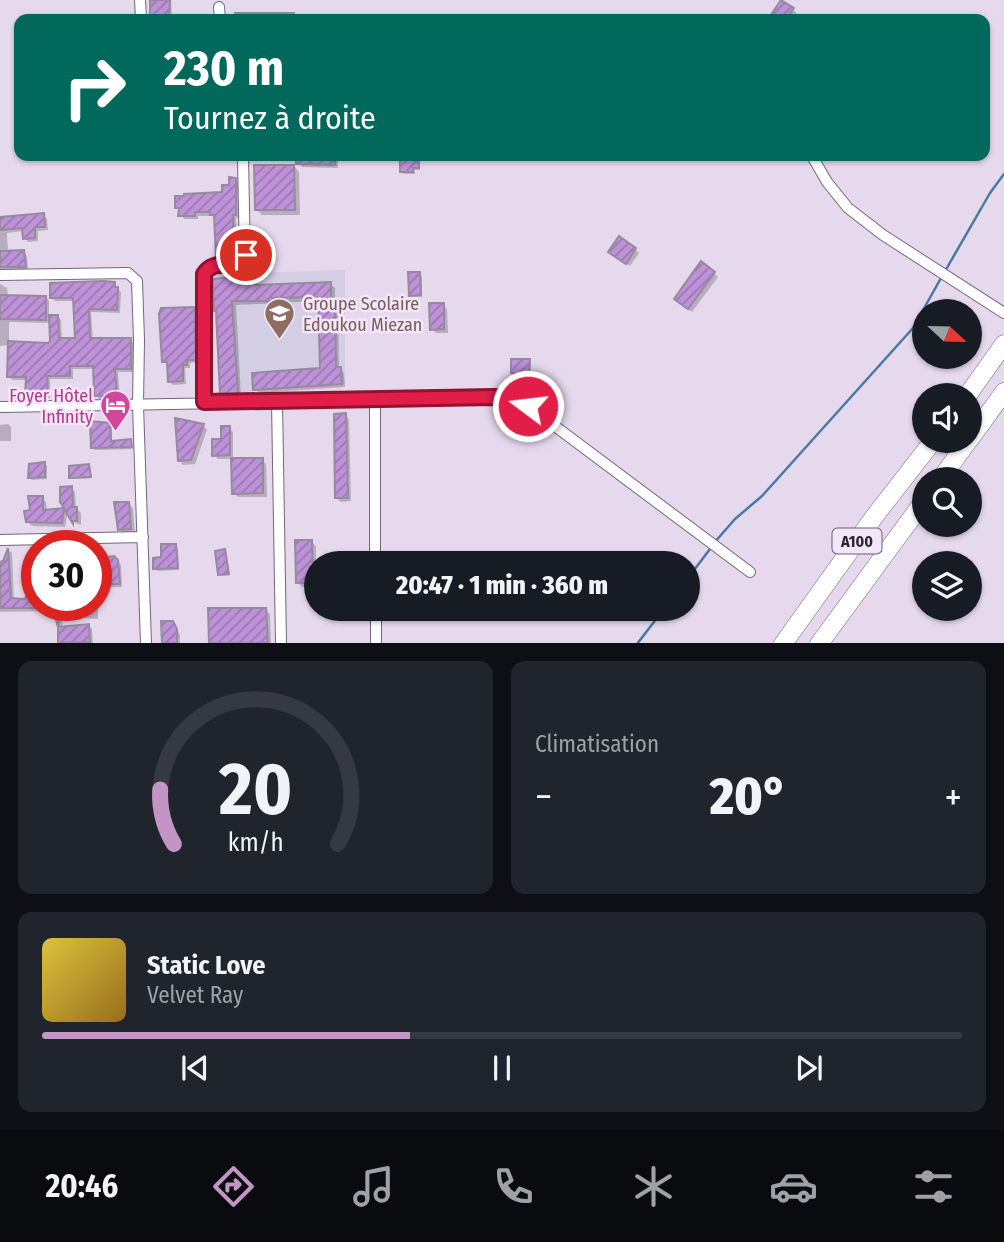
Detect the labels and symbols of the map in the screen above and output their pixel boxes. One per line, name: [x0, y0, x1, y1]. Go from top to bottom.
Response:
pin: [216, 225, 276, 285]
place label: Groupe Scolaire Edoukou Miezan: [303, 293, 422, 336]
school or university icon: Groupe Scolaire Edoukou Miezan: [263, 297, 297, 341]
north arrow: [912, 299, 982, 369]
position arrow: [491, 369, 565, 443]
place label: Foyer Hôtel Infinity: [9, 385, 93, 428]
hotel icon: Foyer Hôtel Infinity: [99, 389, 133, 433]
road number: A100: [832, 528, 882, 554]
speed limit sign: 30: [21, 530, 112, 621]

